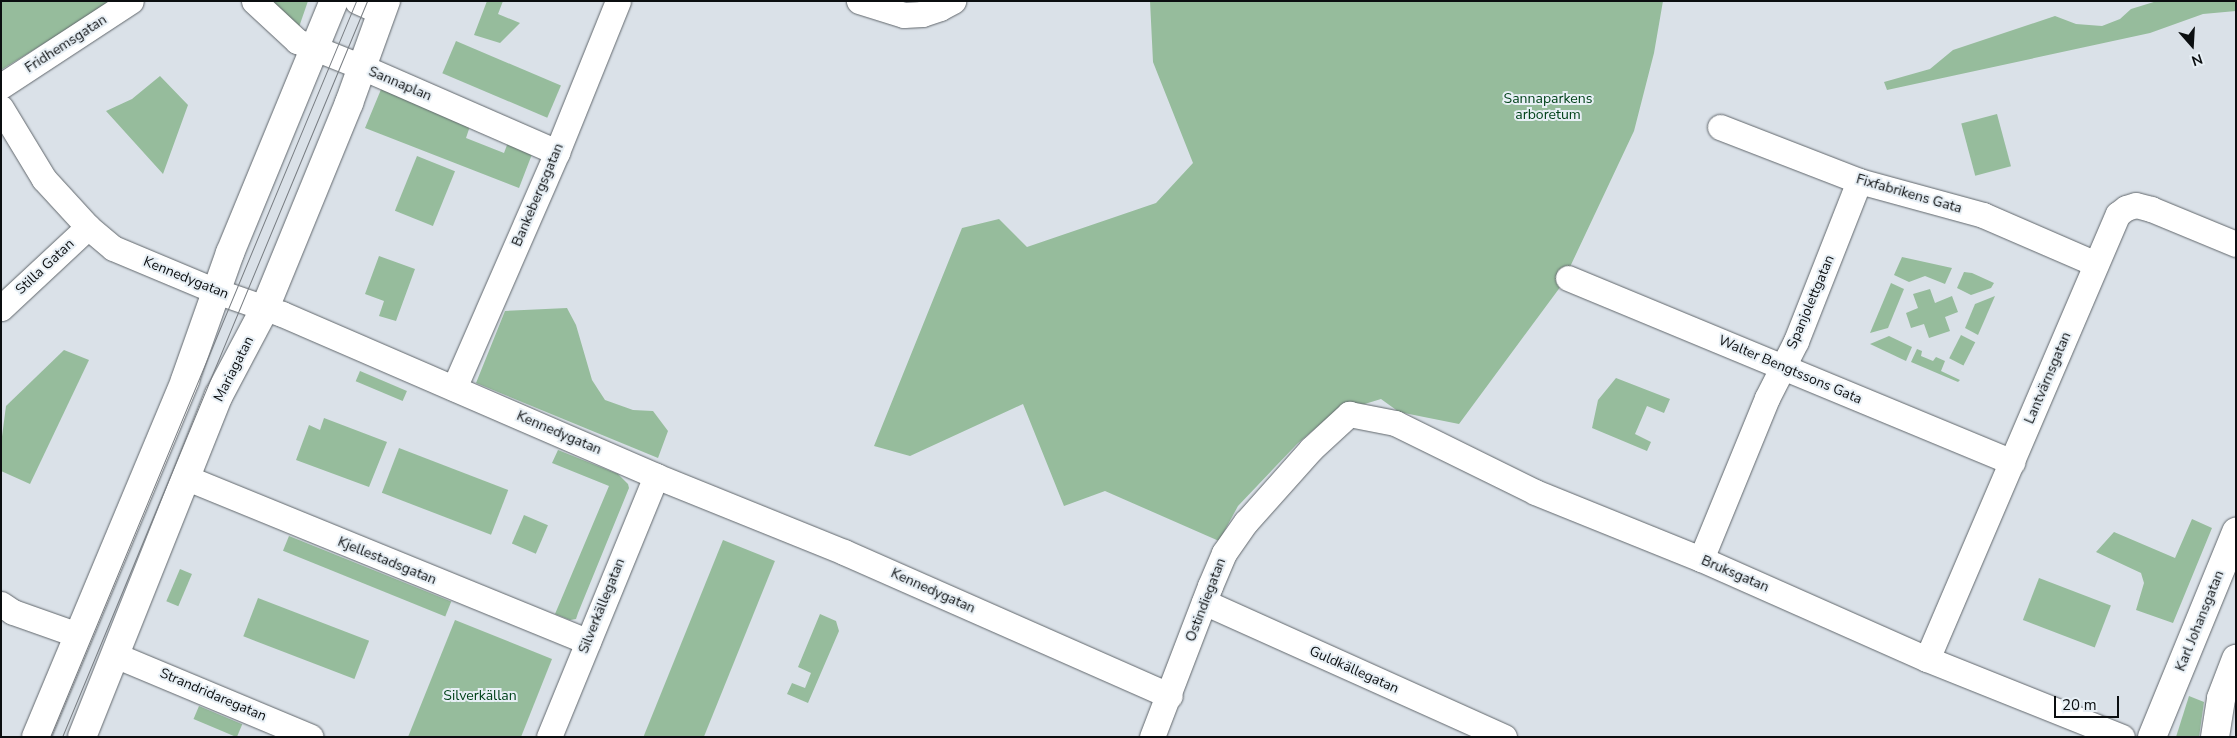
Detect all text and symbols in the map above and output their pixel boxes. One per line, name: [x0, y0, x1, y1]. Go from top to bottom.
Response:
street label: Fridhemsgatan: [22, 11, 110, 77]
north arrow: [2167, 20, 2217, 70]
text: N: [2189, 49, 2205, 70]
street label: Sannaplan: [366, 63, 434, 105]
park label: Sannaparkens arboretum: [1504, 91, 1592, 124]
street label: Bankebergsgatan: [509, 141, 567, 249]
street label: Fixfabrikens Gata: [1854, 171, 1964, 217]
street label: Stilla Gatan: [12, 236, 78, 298]
street label: Kennedygatan: [141, 253, 231, 303]
street label: Spanjolettgatan: [1784, 253, 1838, 351]
street label: Lantvärnsgatan: [2021, 330, 2075, 426]
street label: Walter Bengtssons Gata: [1716, 332, 1864, 408]
street label: Mariagatan: [210, 334, 258, 404]
street label: Kennedygatan: [514, 408, 604, 458]
street label: Kjellestadsgatan: [335, 534, 439, 588]
street label: Bruksgatan: [1699, 552, 1771, 596]
street label: Silverkällegatan: [575, 556, 629, 656]
street label: Ostindiegatan: [1182, 556, 1230, 644]
street label: Kennedygatan: [888, 565, 978, 617]
street label: Karl Johansgatan: [2172, 568, 2228, 674]
street label: Guldkällegatan: [1307, 643, 1401, 697]
street label: Strandridaregatan: [157, 665, 269, 725]
scale bar: [2057, 686, 2122, 718]
park label: Silverkällan: [443, 688, 517, 704]
text: 20 m: [2062, 695, 2097, 715]

